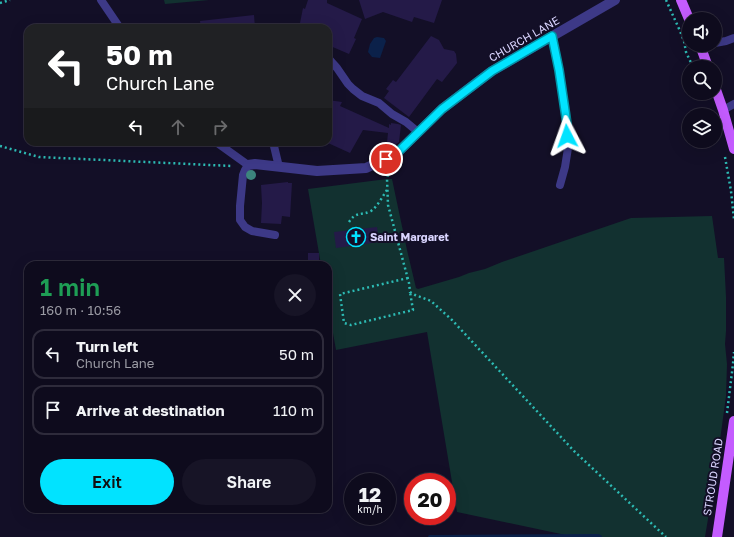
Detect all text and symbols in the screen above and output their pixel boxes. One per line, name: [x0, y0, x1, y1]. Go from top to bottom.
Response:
map controls: [682, 12, 722, 148]
button: sound: [682, 12, 722, 52]
street label: CHURCH LANE: [486, 13, 561, 64]
text: 50 m: [106, 38, 173, 71]
icon: left: [40, 40, 92, 92]
button: search: [682, 60, 722, 100]
text: Church Lane: [106, 72, 215, 94]
button: layers: [682, 108, 722, 148]
position arrow: [546, 115, 588, 157]
icon: left: [125, 116, 147, 138]
icon: ahead: [167, 116, 189, 138]
icon: right: [209, 116, 231, 138]
pin: [369, 142, 403, 176]
icon: arrive: [375, 148, 397, 170]
church icon: Saint Margaret: [345, 226, 367, 248]
place label: Saint Margaret: [370, 230, 450, 243]
text: 1 min: [40, 272, 100, 301]
button: close: [274, 274, 316, 316]
text: 160 m · 10:56: [40, 302, 121, 318]
text: Turn left: [76, 337, 138, 355]
icon: left: [42, 343, 64, 365]
text: 50 m: [279, 345, 314, 363]
text: Church Lane: [76, 355, 154, 371]
icon: arrive: [42, 399, 64, 421]
text: Arrive at destination: [76, 401, 225, 419]
text: 110 m: [273, 401, 314, 419]
street label: STROUD ROAD: [700, 437, 725, 517]
button: Exit: [40, 459, 174, 505]
button: Share: [182, 459, 316, 505]
speed limit sign: 20: [404, 473, 456, 525]
text: 12: [359, 482, 381, 506]
text: km/h: [357, 503, 383, 515]

